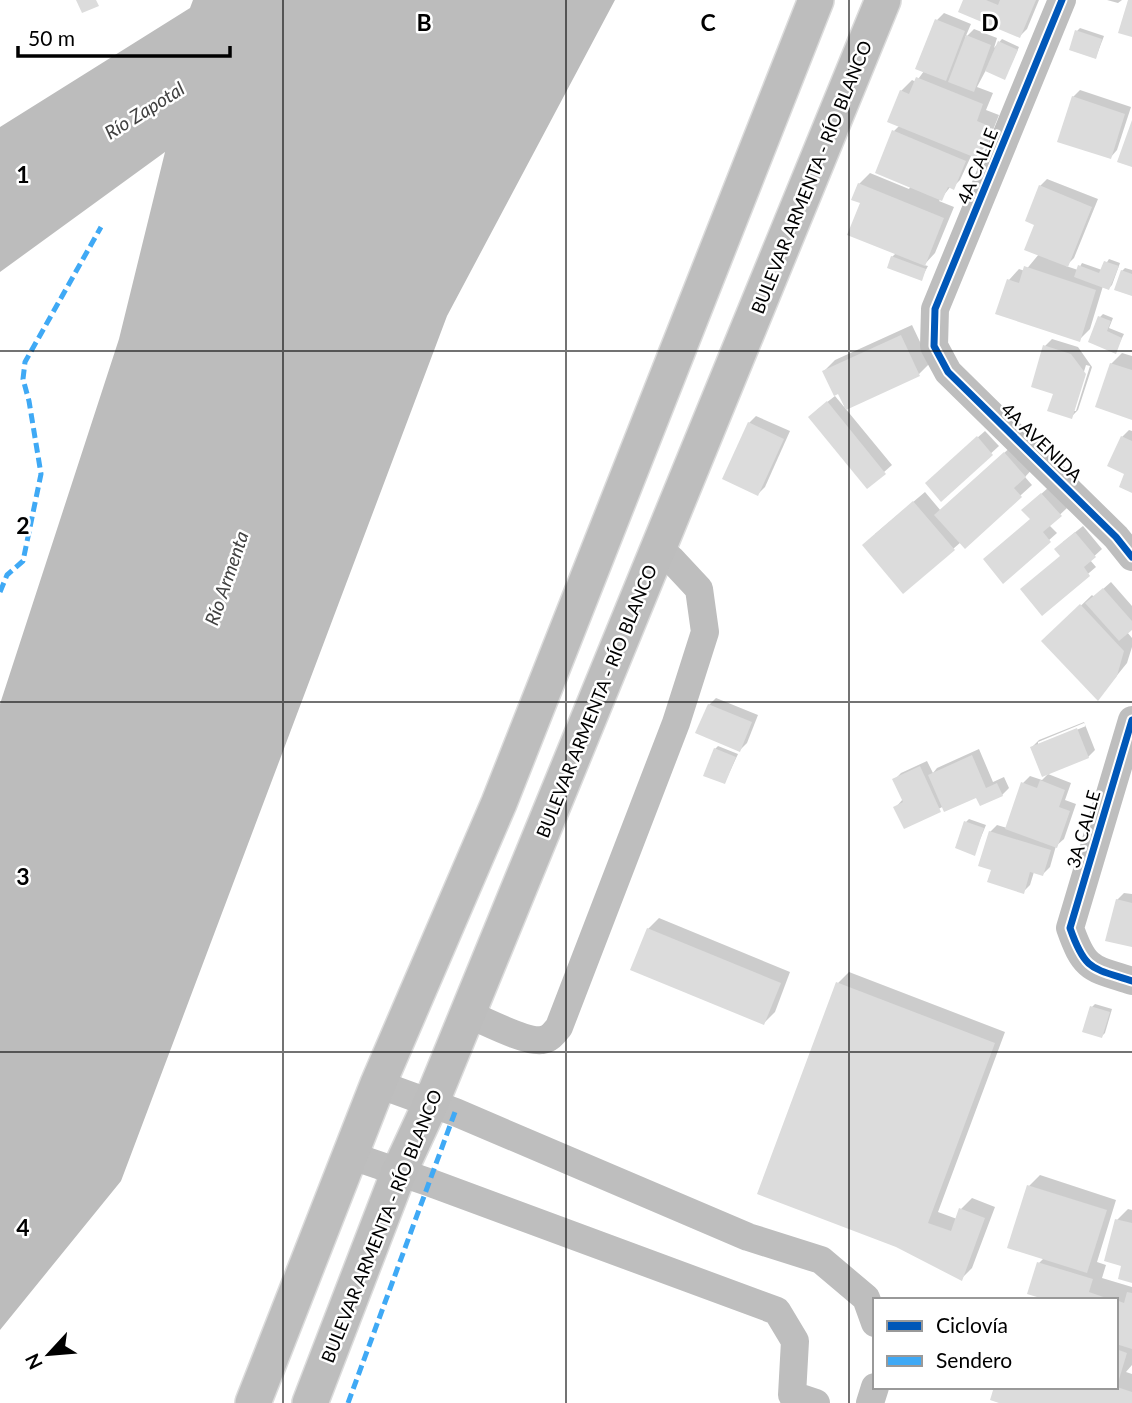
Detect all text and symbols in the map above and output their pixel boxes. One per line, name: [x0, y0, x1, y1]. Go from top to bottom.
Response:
text: B: [416, 8, 432, 36]
text: C: [700, 8, 716, 36]
text: D: [981, 8, 999, 36]
scale bar: [18, 14, 229, 58]
text: 50 m: [28, 25, 75, 50]
street label: BULEVAR ARMENTA - RÍO BLANCO: [746, 37, 876, 317]
water label: Río Zapotal: [100, 76, 188, 144]
street label: 4A CALLE: [952, 125, 1002, 207]
text: 1: [16, 160, 30, 188]
street label: 4A AVENIDA: [997, 398, 1088, 487]
text: 2: [16, 511, 30, 539]
water label: Río Armenta: [199, 528, 253, 628]
street label: BULEVAR ARMENTA - RÍO BLANCO: [531, 561, 661, 841]
street label: 3A CALLE: [1061, 788, 1105, 870]
text: 3: [16, 862, 30, 890]
street label: BULEVAR ARMENTA - RÍO BLANCO: [316, 1086, 446, 1366]
text: 4: [16, 1213, 30, 1241]
legend: [873, 1298, 1118, 1389]
text: Ciclovía: [936, 1312, 1008, 1337]
north arrow: [14, 1319, 84, 1389]
text: Sendero: [936, 1347, 1012, 1372]
text: N: [20, 1350, 47, 1373]

